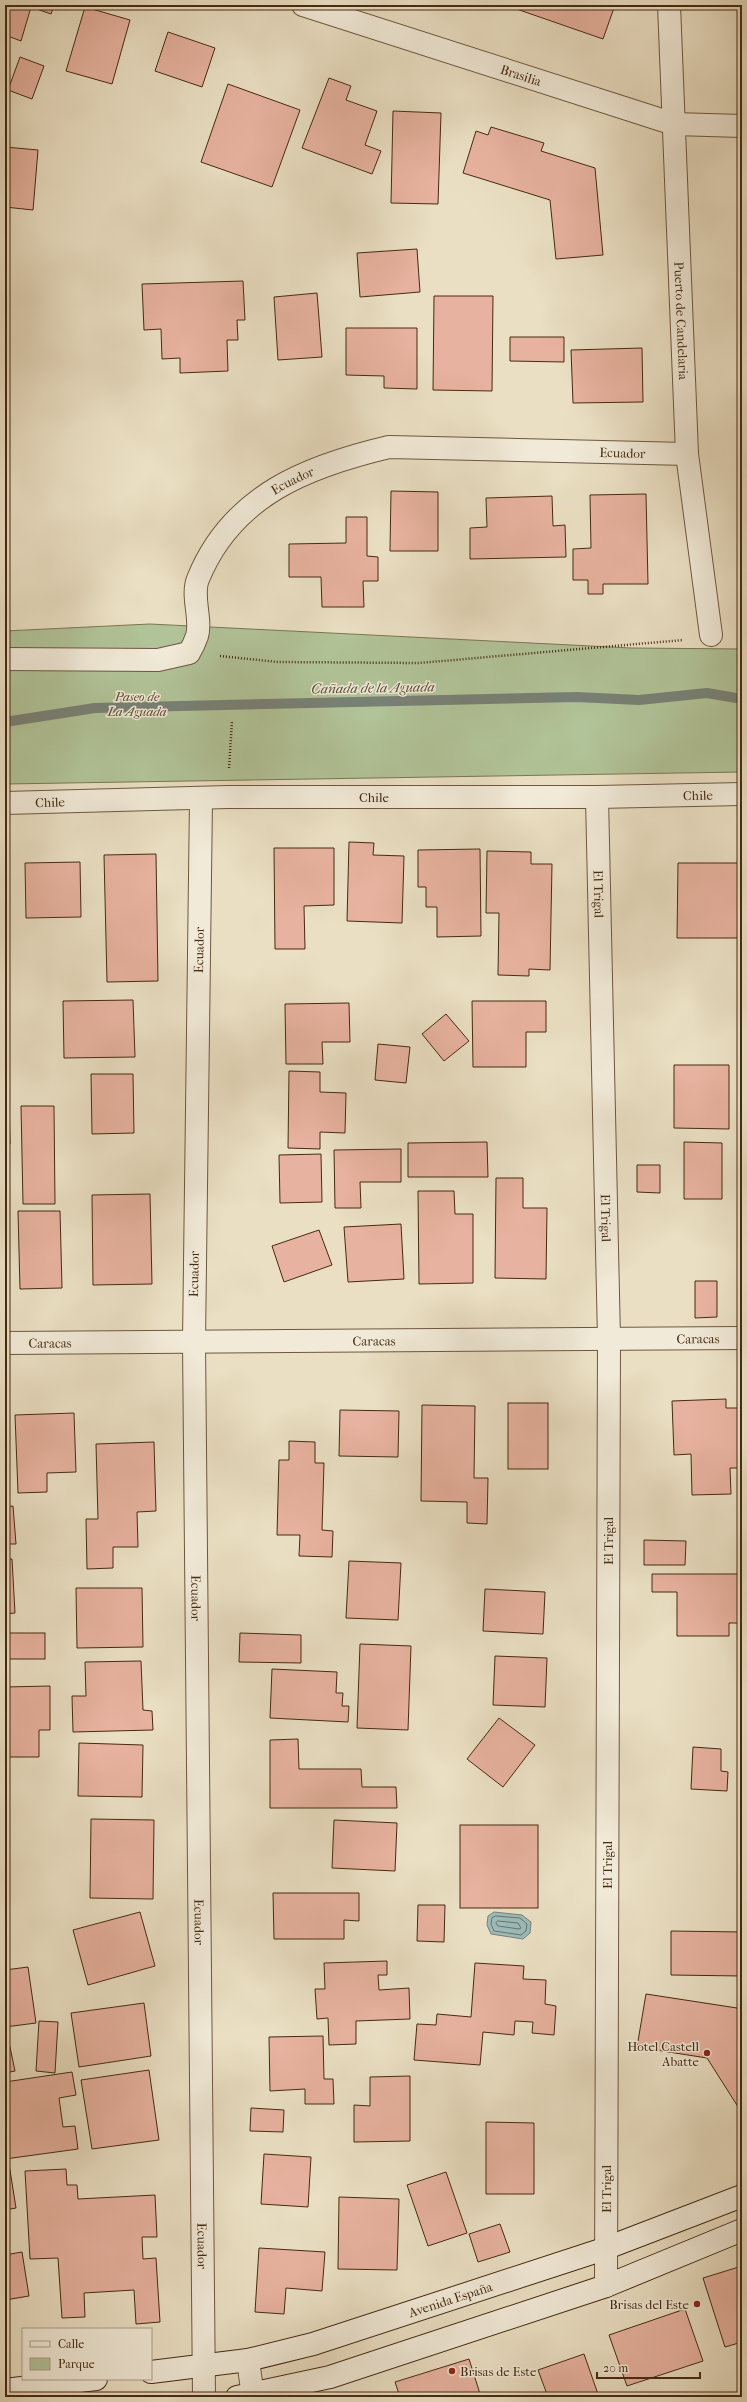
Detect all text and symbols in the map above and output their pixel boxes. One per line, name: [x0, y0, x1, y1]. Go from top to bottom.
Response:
street label: Brasilia: [499, 61, 544, 89]
street label: Puerto de Candelaria: [672, 261, 692, 381]
street label: Ecuador: [599, 444, 646, 461]
street label: Ecuador: [268, 463, 316, 497]
water label: Cañada de la Aguada: [311, 678, 435, 698]
park label: Paseo de La Aguada: [106, 689, 167, 719]
street label: Chile: [683, 787, 714, 803]
street label: Chile: [359, 790, 389, 805]
street label: Chile: [35, 794, 66, 810]
street label: El Trigal: [591, 870, 607, 919]
street label: Ecuador: [191, 926, 207, 973]
street label: El Trigal: [598, 1194, 614, 1243]
street label: Ecuador: [186, 1250, 202, 1297]
street label: Caracas: [676, 1331, 720, 1346]
street label: Caracas: [352, 1333, 396, 1348]
street label: Caracas: [29, 1335, 72, 1350]
street label: El Trigal: [601, 1517, 616, 1565]
street label: Ecuador: [189, 1575, 204, 1622]
street label: El Trigal: [600, 1841, 615, 1889]
street label: Ecuador: [192, 1899, 207, 1946]
place label: Hotel Castell Abatte: [627, 2039, 700, 2069]
marker: Hotel Castell Abatte: [702, 2048, 712, 2058]
street label: El Trigal: [599, 2165, 614, 2213]
street label: Ecuador: [195, 2223, 210, 2270]
street label: Avenida España: [405, 2278, 495, 2320]
place label: Brisas del Este: [609, 2297, 690, 2312]
marker: Brisas del Este: [692, 2299, 702, 2309]
legend: [22, 2328, 152, 2380]
text: Calle: [58, 2337, 84, 2351]
scale bar: [597, 2354, 700, 2380]
text: Parque: [58, 2357, 95, 2371]
text: 20 m: [603, 2361, 628, 2375]
place label: Brisas de Este: [460, 2364, 537, 2379]
marker: Brisas de Este: [447, 2366, 457, 2376]

